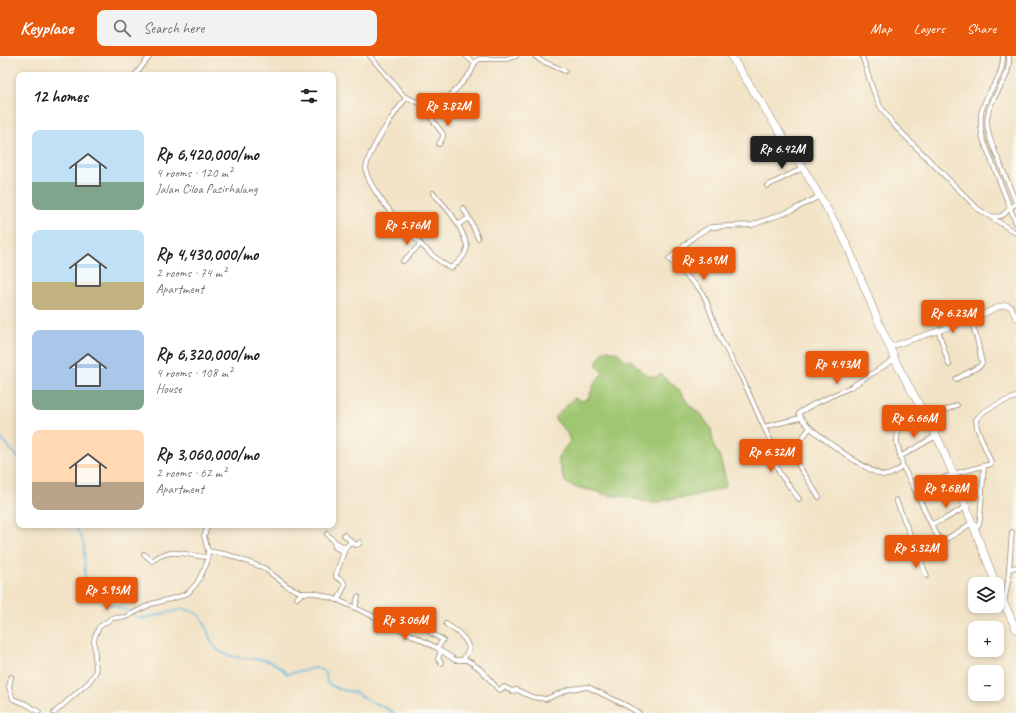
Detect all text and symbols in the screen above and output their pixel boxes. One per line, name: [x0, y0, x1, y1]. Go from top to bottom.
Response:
search box: [97, 10, 377, 46]
text: Keyplace: [20, 16, 73, 40]
icon: search: [111, 17, 133, 39]
text: Search here: [143, 19, 204, 38]
text: Map: [870, 20, 892, 37]
text: Layers: [914, 20, 945, 37]
text: Share: [967, 20, 996, 37]
icon: filters: [298, 85, 320, 107]
text: 12 homes: [32, 86, 88, 107]
pin: Rp 3.82M: [407, 93, 489, 127]
text: Rp 3.82M: [426, 98, 471, 114]
pin: Rp 6.42M: [741, 136, 823, 170]
text: Rp 6.42M: [759, 141, 805, 157]
text: Rp 6,420,000/mo: [156, 144, 259, 165]
icon: home: [64, 146, 112, 194]
text: 4 rooms · 120 m²: [156, 165, 232, 181]
text: Jalan Ciloa Pasirhalang: [156, 181, 257, 197]
pin: Rp 5.76M: [366, 212, 448, 246]
text: Rp 5.76M: [384, 217, 430, 233]
text: Rp 4,430,000/mo: [156, 244, 258, 265]
icon: home: [64, 246, 112, 294]
pin: Rp 3.69M: [663, 247, 745, 281]
text: Rp 3.69M: [681, 252, 727, 268]
text: 2 rooms · 74 m²: [156, 265, 226, 281]
text: Apartment: [156, 281, 204, 297]
pin: Rp 6.23M: [912, 300, 994, 334]
text: Rp 6.23M: [930, 305, 976, 321]
text: Rp 6,320,000/mo: [156, 344, 259, 365]
icon: home: [64, 346, 112, 394]
pin: Rp 4.43M: [796, 351, 878, 385]
text: Rp 4.43M: [815, 356, 860, 372]
text: 4 rooms · 108 m²: [156, 365, 232, 381]
text: House: [156, 381, 181, 397]
pin: Rp 6.66M: [873, 405, 955, 439]
text: Rp 6.66M: [891, 410, 937, 426]
pin: Rp 6.32M: [730, 439, 812, 473]
text: Rp 3,060,000/mo: [156, 444, 259, 465]
text: Rp 6.32M: [748, 444, 794, 460]
icon: home: [64, 446, 112, 494]
text: 2 rooms · 62 m²: [156, 465, 226, 481]
pin: Rp 9.68M: [905, 475, 987, 509]
text: Rp 9.68M: [923, 480, 969, 496]
text: Apartment: [156, 481, 204, 497]
pin: Rp 5.32M: [875, 535, 957, 569]
text: Rp 5.32M: [894, 540, 938, 556]
pin: Rp 5.95M: [66, 577, 148, 611]
map controls: [968, 577, 1004, 701]
button: layers: [968, 577, 1004, 613]
text: Rp 5.95M: [85, 582, 129, 598]
pin: Rp 3.06M: [364, 607, 446, 641]
text: Rp 3.06M: [382, 612, 428, 628]
button: +: [968, 621, 1004, 657]
button: −: [968, 665, 1004, 701]

